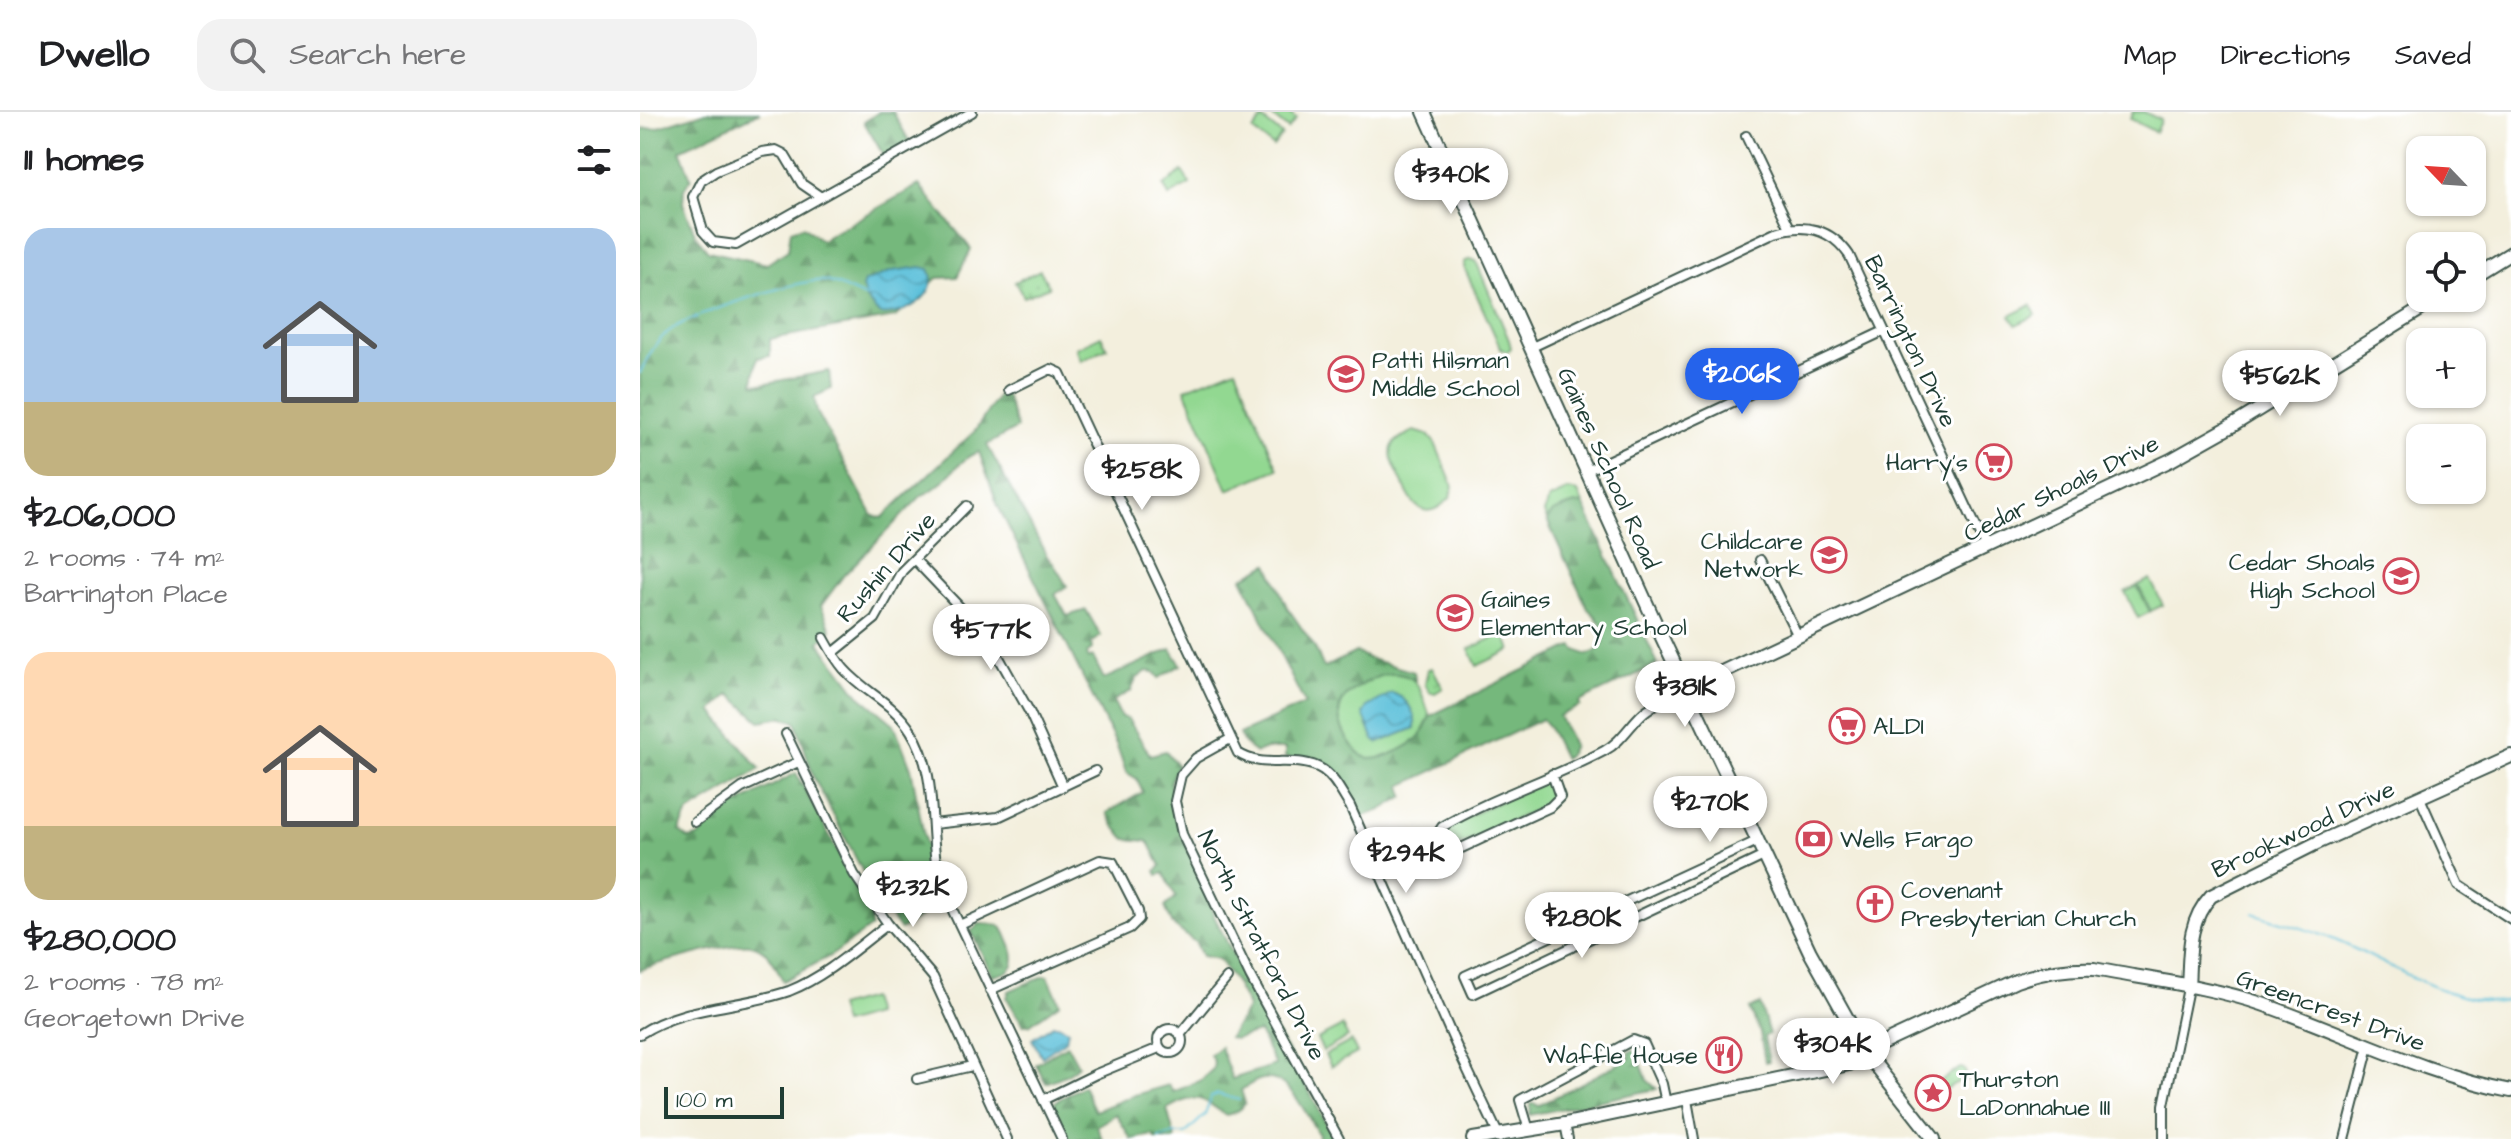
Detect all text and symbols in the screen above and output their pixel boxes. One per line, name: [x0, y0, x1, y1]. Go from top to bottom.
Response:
search box: [197, 19, 757, 91]
text: Dwello: [40, 29, 149, 81]
icon: search: [225, 33, 269, 77]
text: Search here: [289, 34, 466, 76]
text: Map: [2124, 36, 2177, 75]
text: Directions: [2221, 36, 2351, 75]
text: Saved: [2395, 36, 2471, 75]
text: 11 homes: [24, 136, 144, 184]
north arrow: [2406, 136, 2486, 216]
map controls: [2406, 136, 2486, 504]
icon: filters: [572, 138, 616, 182]
pin: $340K: [1395, 148, 1507, 216]
text: $340K: [1412, 156, 1490, 192]
button: locate: [2406, 232, 2486, 312]
street label: Barrington Drive: [1854, 250, 1965, 434]
icon: home: [248, 280, 392, 424]
button: +: [2406, 328, 2486, 408]
place label: Patti Hilsman Middle School: [1372, 344, 1520, 406]
pin: $206K: [1686, 348, 1798, 416]
pin: $562K: [2224, 350, 2336, 418]
school or university icon: Patti Hilsman Middle School: [1327, 355, 1365, 393]
text: $206K: [1703, 356, 1781, 392]
text: $562K: [2240, 358, 2320, 394]
street label: Gaines School Road: [1548, 362, 1668, 574]
button: −: [2406, 424, 2486, 504]
street label: Cedar Shoals Drive: [1958, 427, 2165, 551]
supermarket icon: Harry's: [1975, 443, 2013, 481]
pin: $258K: [1086, 444, 1198, 512]
place label: Harry's: [1886, 446, 1968, 481]
text: $258K: [1102, 452, 1182, 488]
text: $206,000: [24, 492, 176, 540]
street label: Rushin Drive: [829, 505, 944, 630]
place label: Childcare Network: [1701, 525, 1803, 587]
school or university icon: Childcare Network: [1810, 536, 1848, 574]
text: 2 rooms · 74 m²: [24, 540, 225, 576]
place label: Cedar Shoals High School: [2229, 546, 2375, 609]
school or university icon: Cedar Shoals High School: [2382, 557, 2420, 595]
text: Barrington Place: [24, 576, 228, 612]
place label: Gaines Elementary School: [1481, 583, 1687, 646]
school or university icon: Gaines Elementary School: [1436, 594, 1474, 632]
pin: $577K: [935, 604, 1047, 672]
text: $577K: [951, 612, 1031, 648]
pin: $381K: [1629, 661, 1741, 729]
text: $381K: [1653, 669, 1717, 705]
icon: home: [248, 704, 392, 848]
supermarket icon: ALDI: [1828, 707, 1866, 745]
place label: ALDI: [1873, 710, 1924, 744]
street label: Brookwood Drive: [2206, 773, 2400, 887]
pin: $270K: [1654, 776, 1766, 844]
text: $270K: [1671, 784, 1749, 820]
bank icon: Wells Fargo: [1795, 820, 1833, 858]
place label: Wells Fargo: [1840, 823, 1973, 858]
street label: North Stratford Drive: [1188, 825, 1334, 1066]
pin: $294K: [1350, 827, 1462, 895]
text: $294K: [1367, 835, 1445, 871]
pin: $232K: [857, 861, 969, 929]
text: $232K: [876, 869, 950, 905]
place label: Covenant Presbyterian Church: [1901, 874, 2136, 937]
church icon: Covenant Presbyterian Church: [1856, 885, 1894, 923]
pin: $280K: [1526, 892, 1638, 960]
text: $280K: [1543, 900, 1621, 936]
text: $280,000: [24, 916, 176, 964]
street label: Greencrest Drive: [2232, 961, 2430, 1061]
text: 2 rooms · 78 m²: [24, 964, 224, 1000]
text: Georgetown Drive: [24, 1000, 245, 1036]
pin: $304K: [1777, 1018, 1889, 1086]
text: $304K: [1794, 1026, 1872, 1062]
restaurant icon: Waffle House: [1705, 1036, 1743, 1074]
place label: Waffle House: [1543, 1039, 1698, 1073]
place label: Thurston LaDonnahue III: [1959, 1063, 2111, 1125]
place icon: Thurston LaDonnahue III: [1914, 1074, 1952, 1112]
scale bar: [664, 1083, 784, 1119]
text: 100 m: [676, 1085, 733, 1116]

